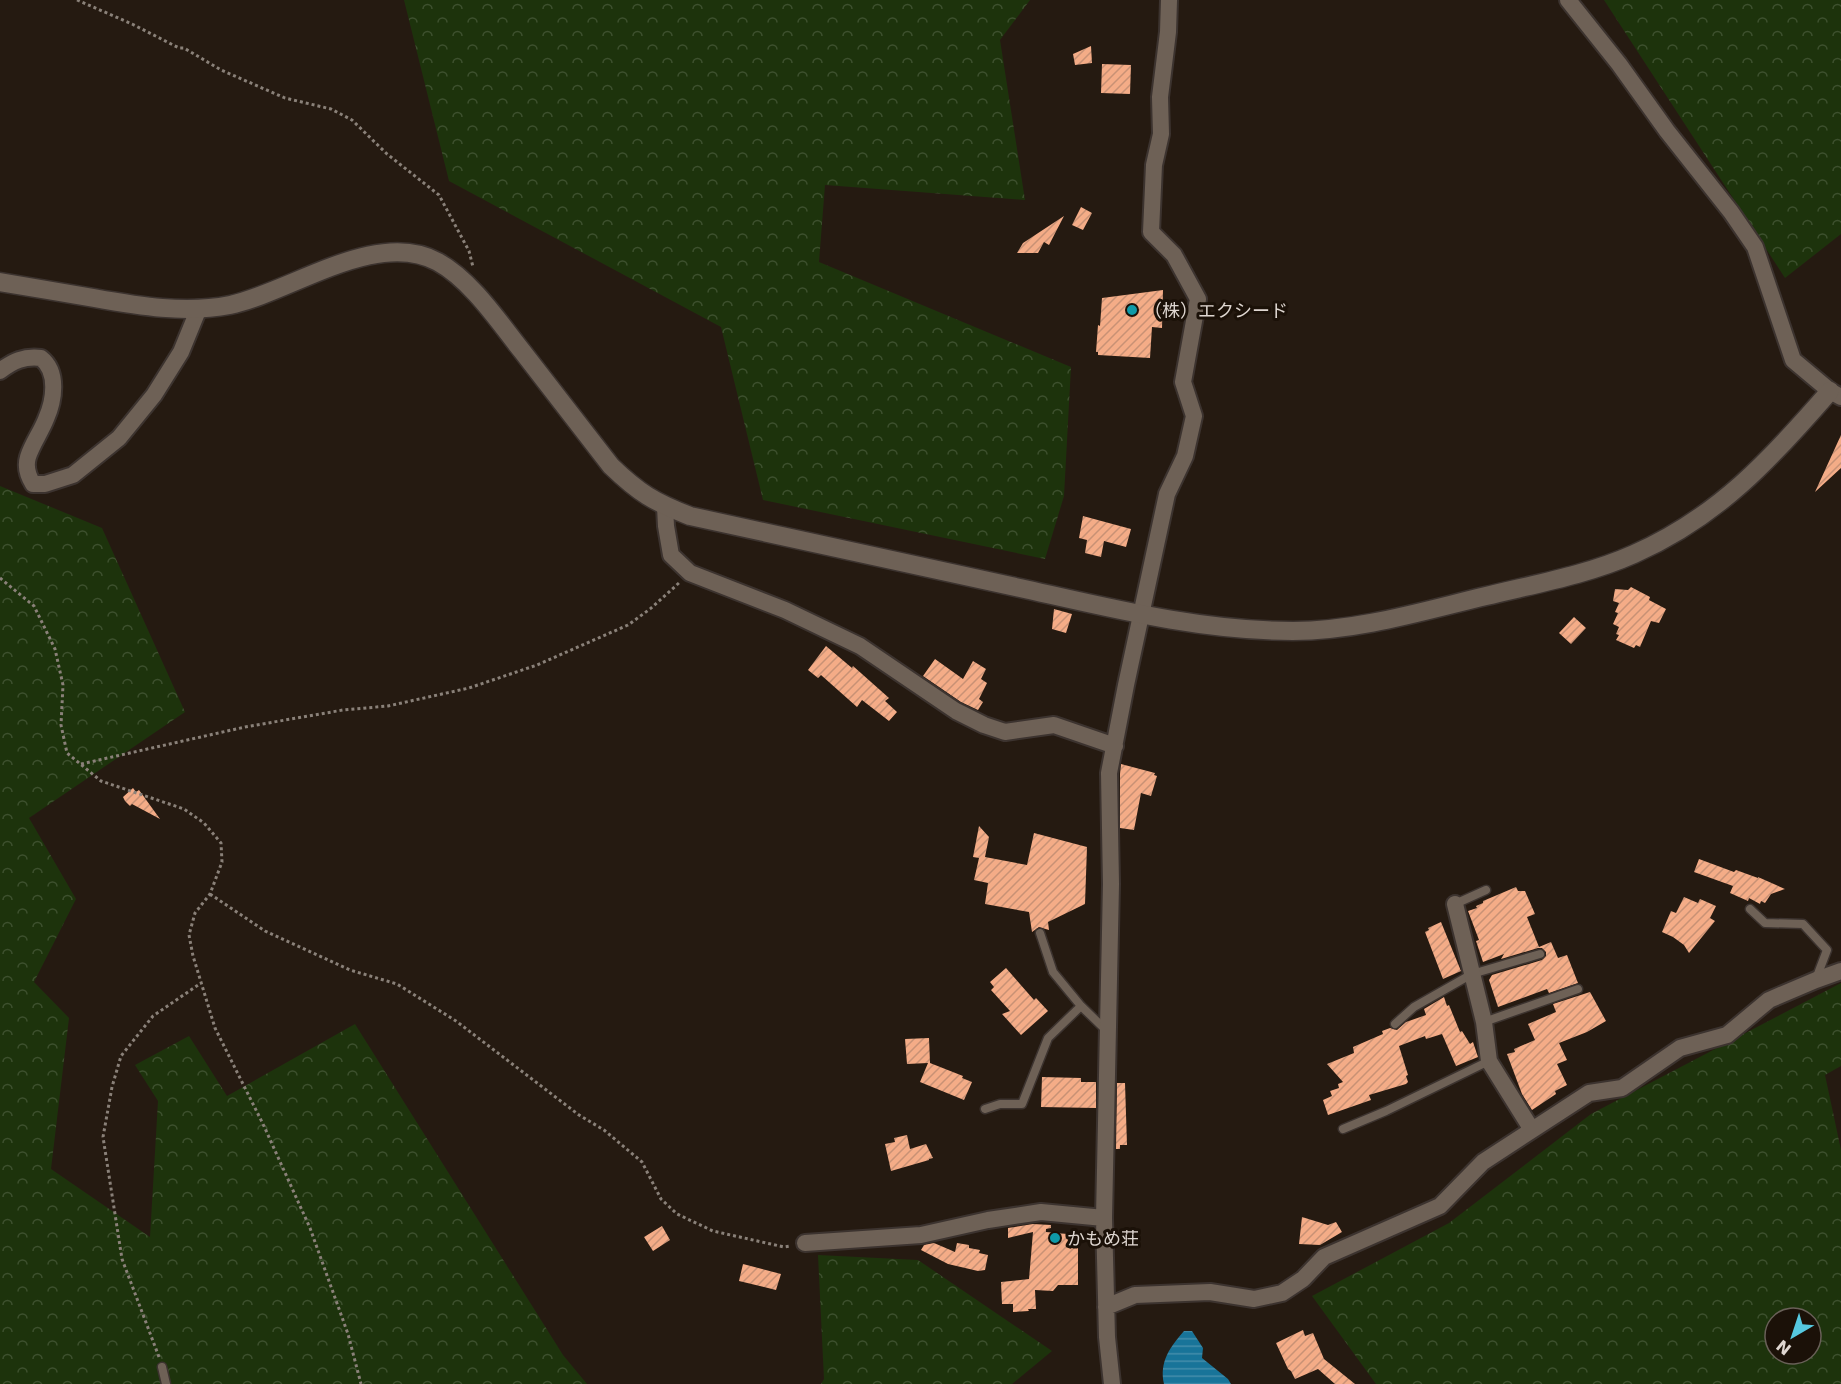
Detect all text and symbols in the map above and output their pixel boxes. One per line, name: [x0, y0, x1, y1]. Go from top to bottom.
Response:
place label: （株）エクシード: [1144, 300, 1288, 321]
marker: （株）エクシード: [1125, 303, 1139, 317]
place label: かもめ荘: [1067, 1228, 1139, 1249]
marker: かもめ荘: [1048, 1231, 1062, 1245]
north arrow: [1763, 1306, 1823, 1366]
text: N: [1773, 1336, 1795, 1359]

